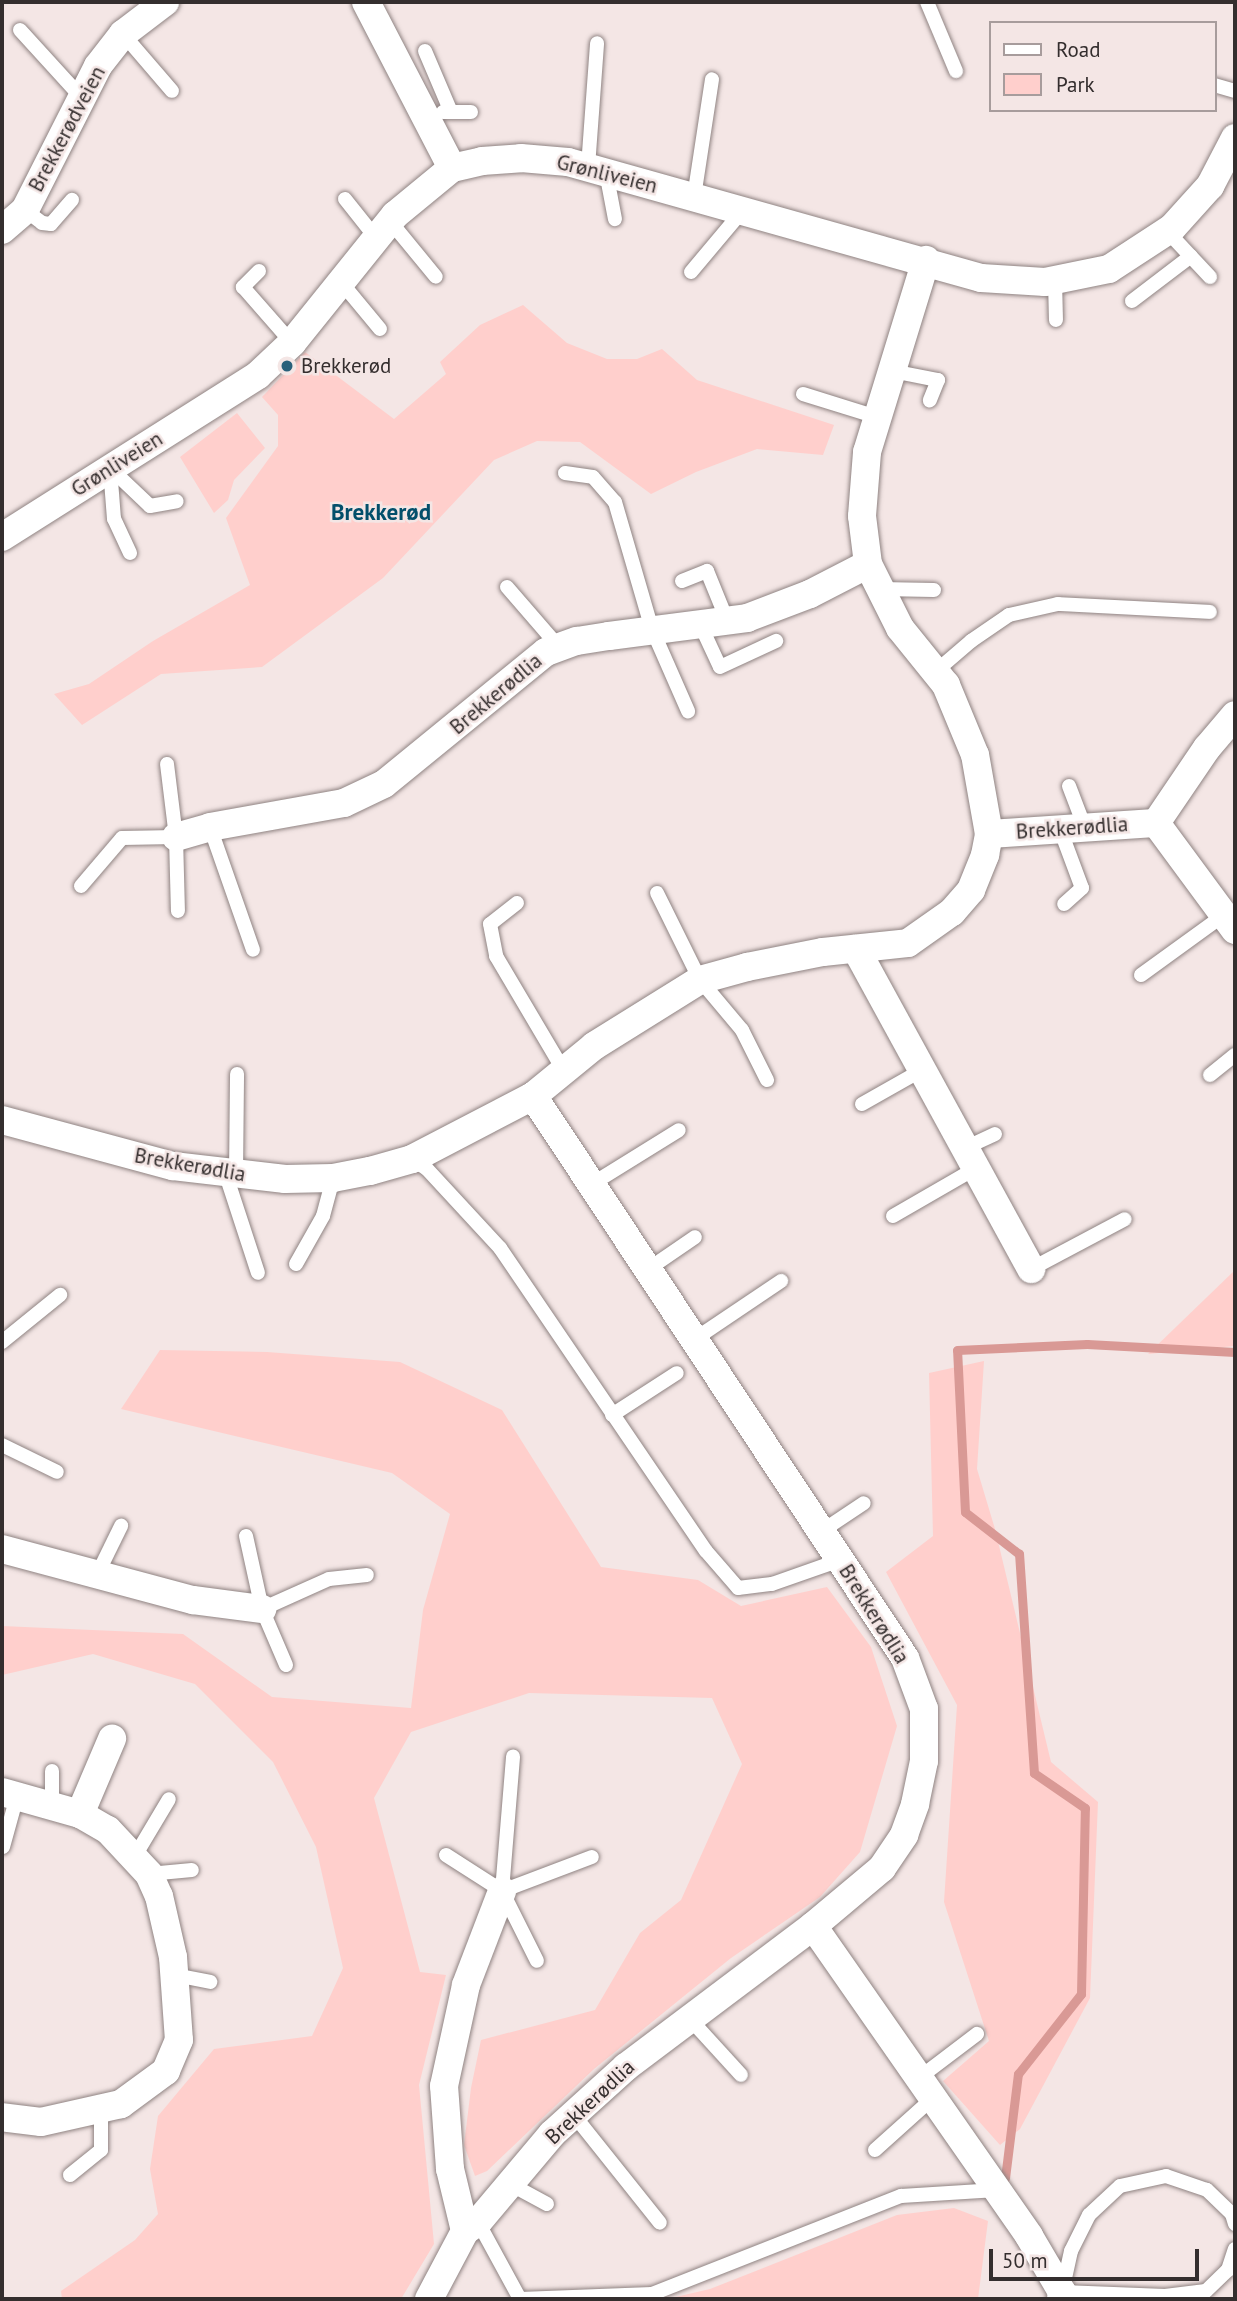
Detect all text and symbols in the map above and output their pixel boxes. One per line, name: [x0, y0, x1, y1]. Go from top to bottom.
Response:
legend: [988, 21, 1216, 112]
text: Road: [1056, 36, 1100, 63]
street label: Brekkerødveien: [23, 62, 111, 196]
text: Park: [1056, 71, 1095, 98]
street label: Grønliveien: [554, 149, 660, 199]
place label: Brekkerød: [301, 353, 391, 379]
marker: Brekkerød: [279, 358, 295, 374]
street label: Grønliveien: [67, 426, 167, 502]
district label: Brekkerød: [331, 498, 431, 526]
street label: Brekkerødlia: [445, 648, 547, 740]
street label: Brekkerødlia: [1015, 812, 1129, 844]
street label: Brekkerødlia: [132, 1143, 248, 1187]
street label: Brekkerødlia: [834, 1560, 914, 1668]
street label: Brekkerødlia: [540, 2054, 640, 2150]
scale bar: [992, 2234, 1202, 2278]
text: 50 m: [1002, 2247, 1048, 2274]

